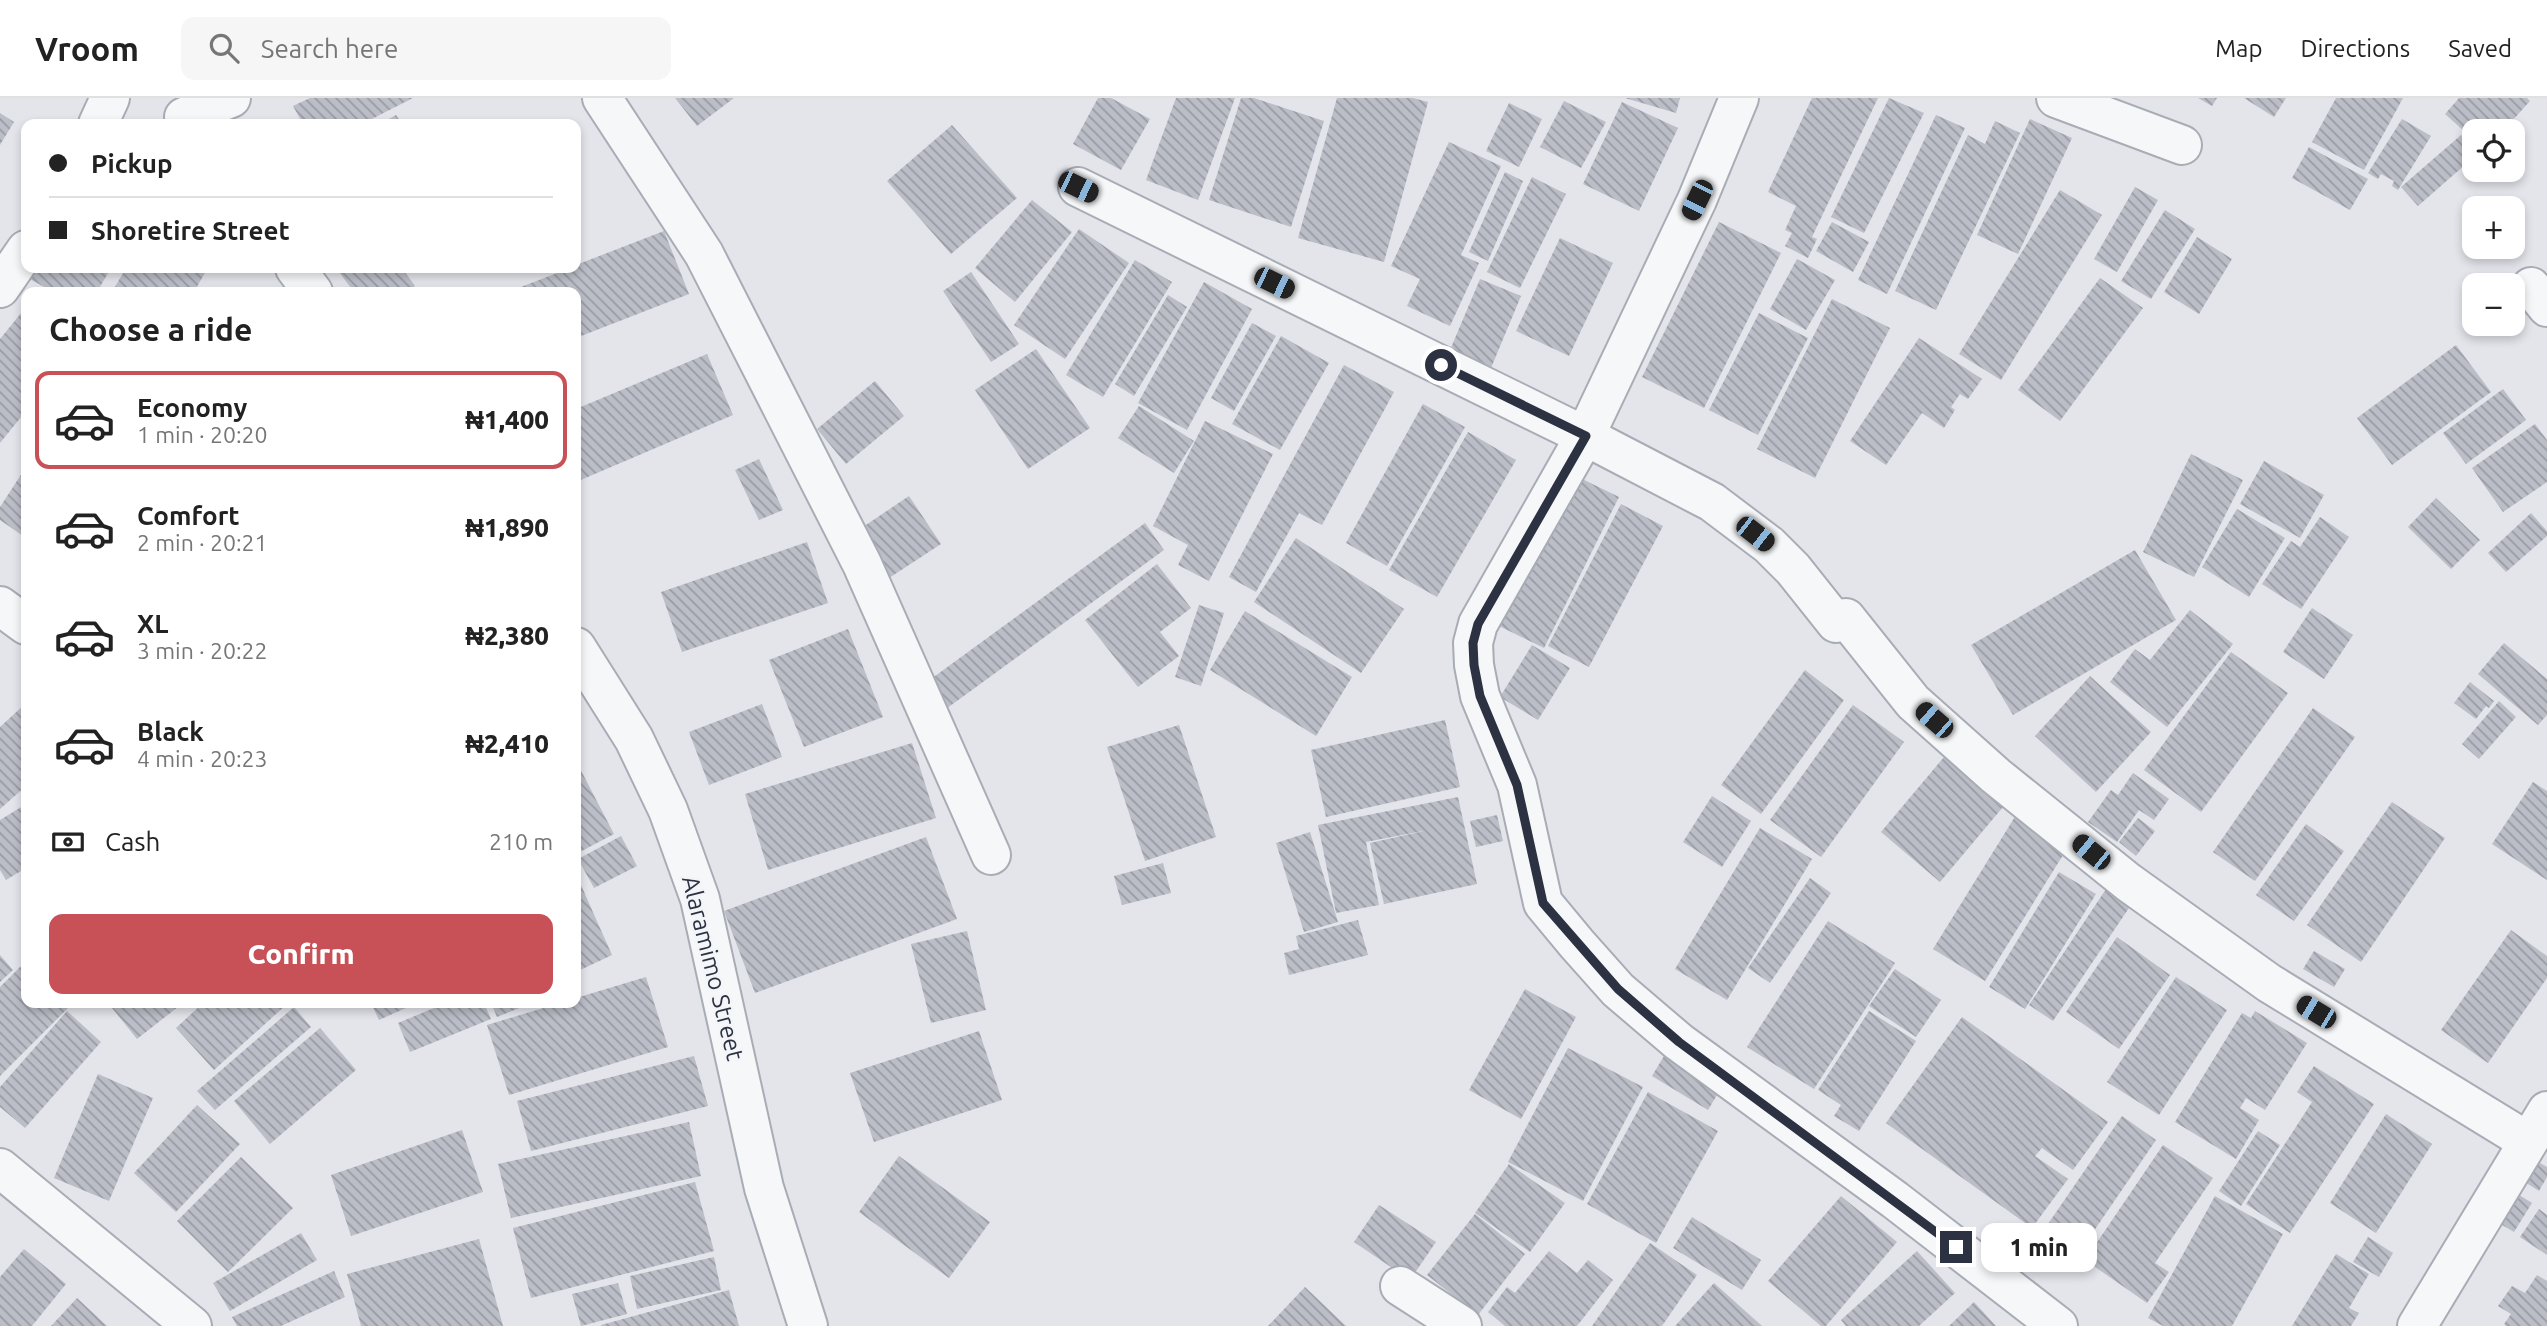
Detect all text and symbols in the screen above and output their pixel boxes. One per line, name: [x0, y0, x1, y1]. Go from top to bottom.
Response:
search box: [181, 17, 671, 80]
icon: search: [205, 29, 243, 67]
text: Vroom: [35, 30, 139, 67]
text: Search here: [261, 34, 398, 63]
text: Map: [2215, 35, 2262, 62]
text: Directions: [2300, 35, 2410, 62]
text: Saved: [2448, 35, 2512, 62]
map controls: [2462, 119, 2525, 336]
button: locate: [2462, 119, 2525, 182]
text: Pickup: [91, 149, 173, 178]
car: [1055, 168, 1102, 206]
car: [1679, 177, 1716, 223]
button: +: [2462, 196, 2525, 259]
text: Shoretire Street: [91, 216, 290, 245]
car: [1251, 264, 1298, 302]
button: −: [2462, 273, 2525, 336]
text: Choose a ride: [49, 311, 252, 347]
route start: [1425, 349, 1457, 381]
icon: car: [53, 389, 116, 452]
text: Economy: [137, 393, 247, 422]
text: ₦1,400: [465, 405, 549, 434]
text: 1 min · 20:20: [137, 422, 268, 447]
icon: car: [53, 497, 116, 560]
text: Comfort: [137, 501, 240, 530]
text: ₦1,890: [465, 513, 549, 542]
car: [1732, 513, 1779, 555]
text: 2 min · 20:21: [137, 530, 268, 555]
icon: car: [53, 605, 116, 668]
text: XL: [137, 609, 168, 638]
text: ₦2,380: [465, 621, 549, 650]
text: 3 min · 20:22: [137, 638, 268, 663]
car: [1912, 698, 1957, 742]
icon: car: [53, 713, 116, 776]
text: Black: [137, 717, 204, 746]
text: ₦2,410: [465, 729, 549, 758]
text: 4 min · 20:23: [137, 746, 268, 771]
icon: cash: [49, 823, 87, 861]
text: Cash: [105, 827, 160, 856]
text: 210 m: [489, 829, 553, 854]
car: [2069, 831, 2114, 873]
street label: Alaramimo Street: [677, 873, 749, 1064]
button: Confirm: [49, 914, 553, 994]
car: [2293, 992, 2340, 1032]
callout: 1 min: [1980, 1222, 2096, 1272]
route end: [1940, 1231, 1972, 1263]
text: 1 min: [2010, 1235, 2068, 1260]

